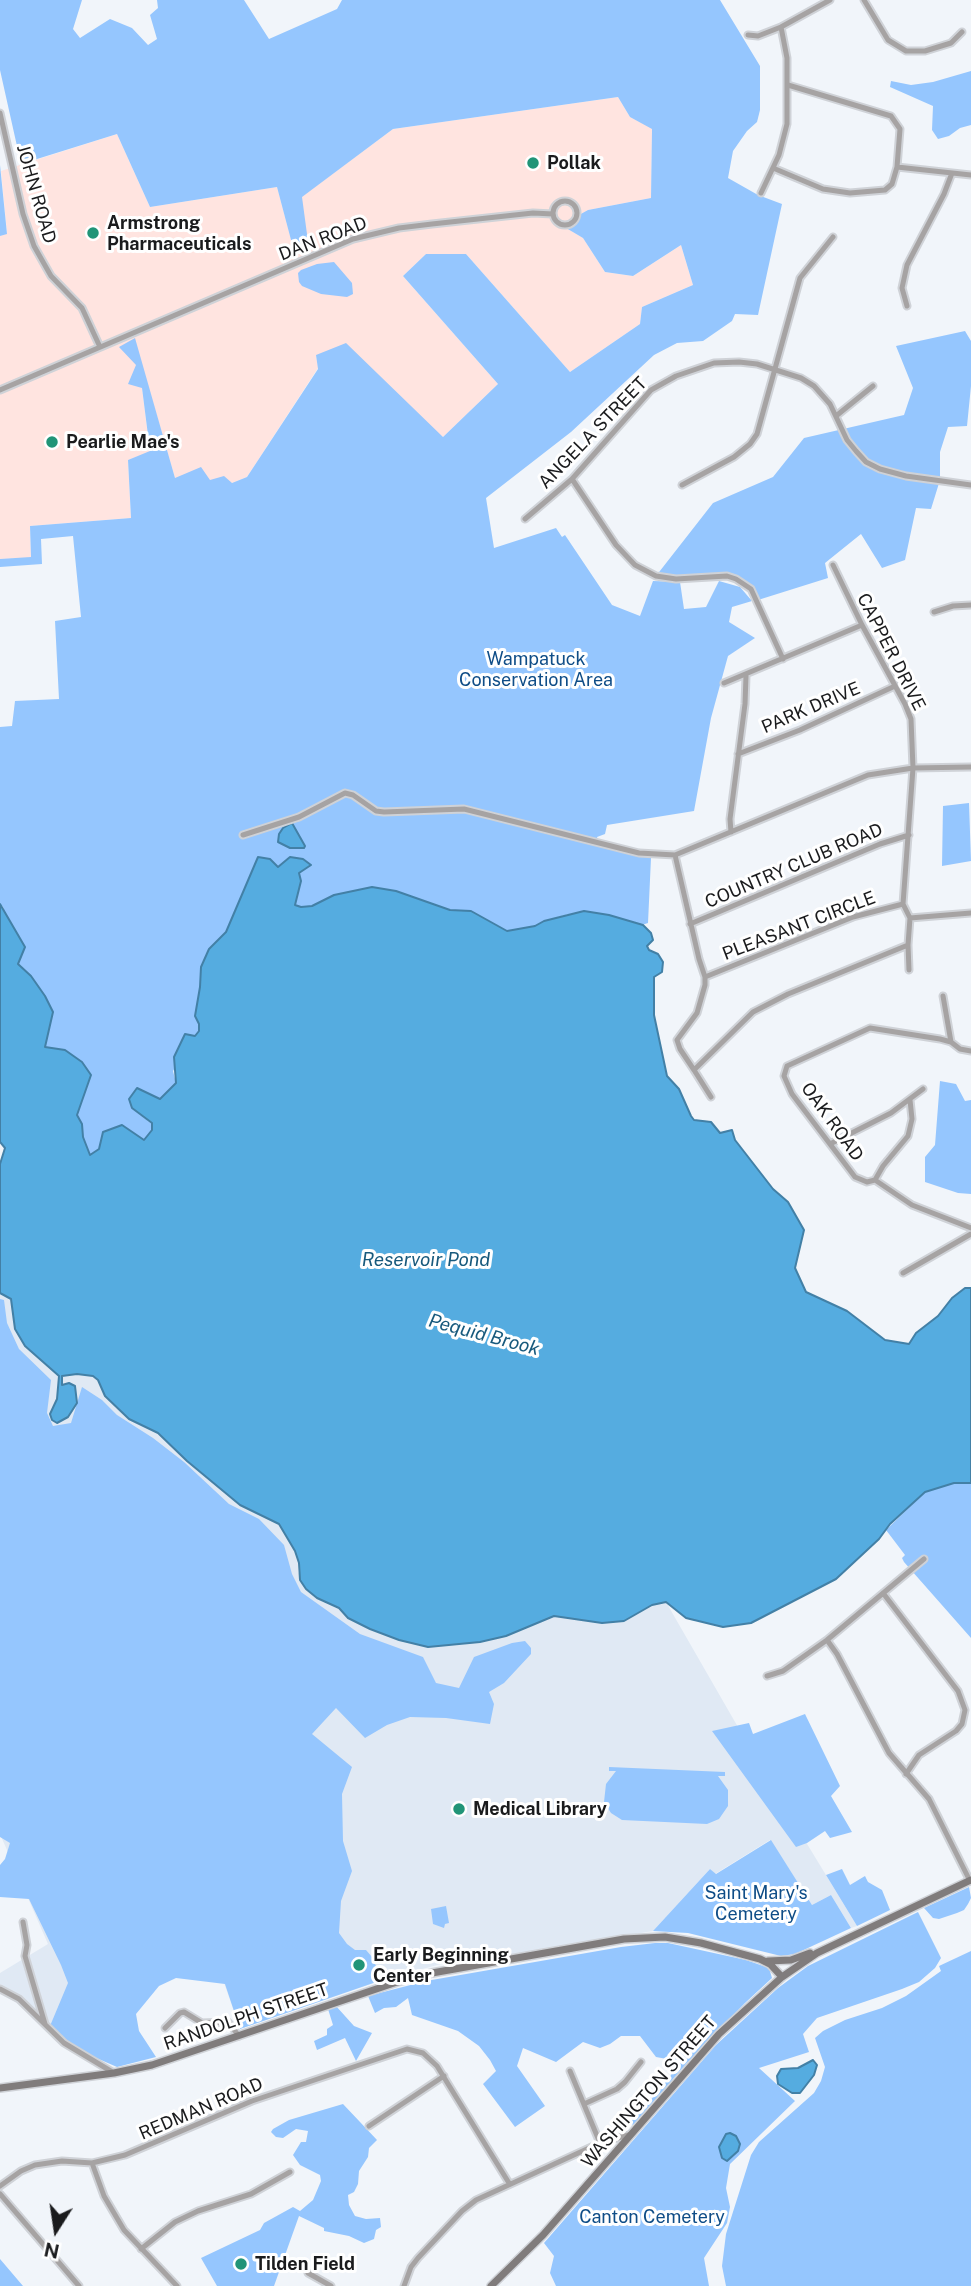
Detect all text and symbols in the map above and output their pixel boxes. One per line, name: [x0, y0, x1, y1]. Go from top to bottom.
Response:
street label: JOHN ROAD: [12, 142, 60, 246]
place label: Pollak: [547, 152, 601, 174]
marker: Pollak: [525, 155, 541, 171]
place label: Armstrong Pharmaceuticals: [107, 212, 252, 255]
street label: DAN ROAD: [276, 212, 370, 266]
marker: Armstrong Pharmaceuticals: [85, 225, 101, 241]
street label: ANGELA STREET: [534, 373, 652, 493]
place label: Pearlie Mae's: [66, 431, 179, 453]
marker: Pearlie Mae's: [44, 434, 60, 450]
street label: CAPPER DRIVE: [852, 590, 930, 714]
park label: Wampatuck Conservation Area: [459, 648, 613, 690]
street label: PARK DRIVE: [758, 678, 864, 738]
street label: COUNTRY CLUB ROAD: [702, 819, 886, 913]
street label: PLEASANT CIRCLE: [719, 887, 879, 965]
street label: OAK ROAD: [796, 1078, 868, 1166]
water label: Reservoir Pond: [362, 1249, 490, 1271]
water label: Pequid Brook: [426, 1309, 542, 1361]
place label: Medical Library: [473, 1798, 607, 1820]
marker: Medical Library: [451, 1801, 467, 1817]
park label: Saint Mary's Cemetery: [704, 1882, 808, 1924]
place label: Early Beginning Center: [373, 1944, 509, 1986]
marker: Early Beginning Center: [351, 1957, 367, 1973]
street label: RANDOLPH STREET: [161, 1979, 331, 2055]
street label: WASHINGTON STREET: [577, 2012, 721, 2172]
street label: REDMAN ROAD: [136, 2073, 266, 2145]
north arrow: [21, 2195, 91, 2265]
park label: Canton Cemetery: [579, 2206, 725, 2228]
text: N: [42, 2238, 61, 2263]
place label: Tilden Field: [255, 2253, 355, 2275]
marker: Tilden Field: [233, 2256, 249, 2272]

